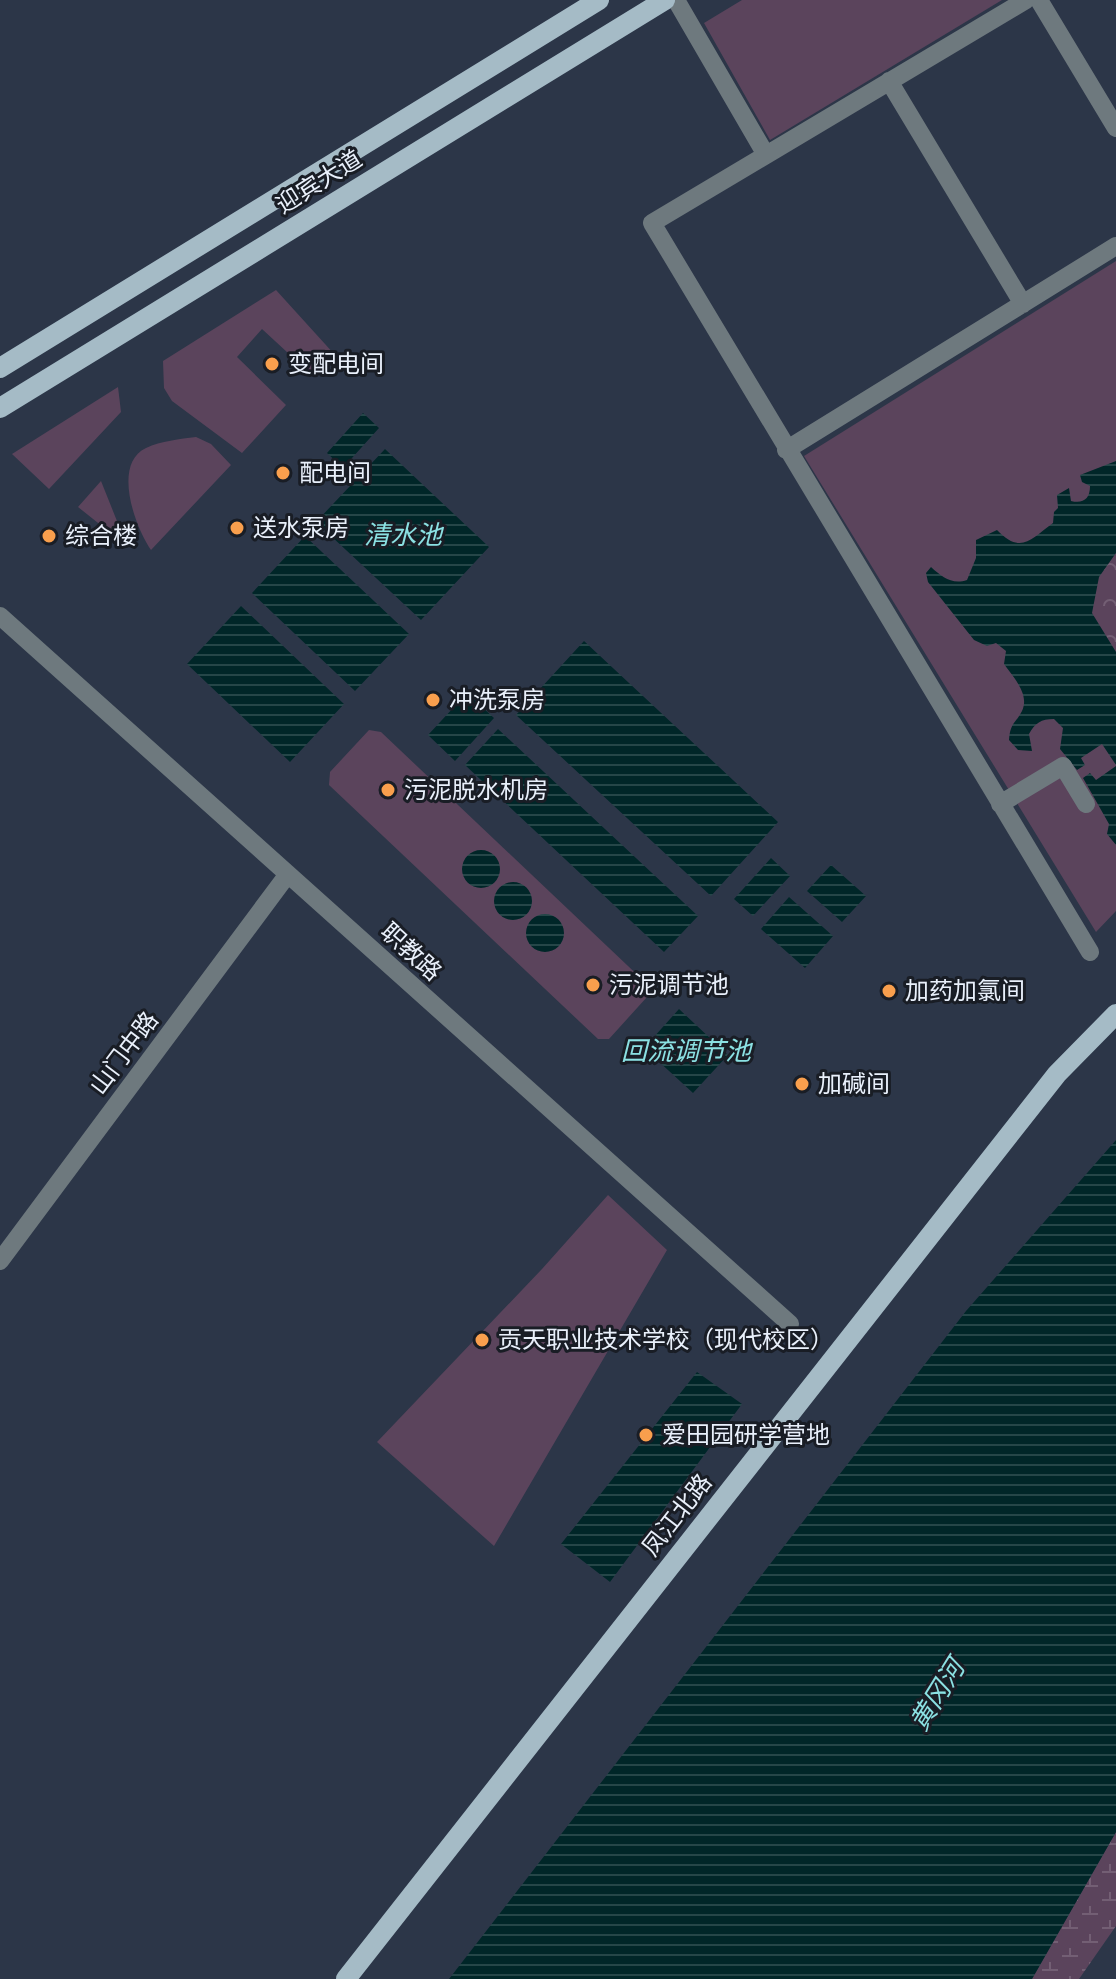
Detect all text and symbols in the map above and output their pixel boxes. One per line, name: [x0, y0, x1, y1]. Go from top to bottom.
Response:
street label: 迎宾大道: [271, 145, 368, 220]
place label: 变配电间: [288, 350, 384, 379]
marker: 变配电间: [263, 355, 281, 373]
place label: 配电间: [299, 459, 371, 488]
marker: 配电间: [274, 464, 292, 482]
place label: 送水泵房: [253, 514, 349, 543]
marker: 送水泵房: [228, 519, 246, 537]
water label: 清水池: [364, 521, 445, 552]
place label: 综合楼: [65, 522, 137, 551]
marker: 综合楼: [40, 527, 58, 545]
place label: 冲洗泵房: [449, 686, 545, 715]
marker: 冲洗泵房: [424, 691, 442, 709]
place label: 污泥脱水机房: [404, 776, 548, 805]
marker: 污泥脱水机房: [379, 781, 397, 799]
street label: 职教路: [374, 918, 447, 987]
place label: 污泥调节池: [609, 971, 729, 1000]
marker: 污泥调节池: [584, 976, 602, 994]
place label: 加药加氯间: [905, 977, 1025, 1006]
marker: 加药加氯间: [880, 982, 898, 1000]
street label: 山门中路: [84, 1006, 165, 1100]
water label: 回流调节池: [621, 1037, 754, 1068]
place label: 加碱间: [818, 1070, 890, 1099]
marker: 加碱间: [793, 1075, 811, 1093]
place label: 贡天职业技术学校（现代校区）: [498, 1326, 834, 1355]
marker: 贡天职业技术学校（现代校区）: [473, 1331, 491, 1349]
place label: 爱田园研学营地: [662, 1421, 830, 1450]
marker: 爱田园研学营地: [637, 1426, 655, 1444]
street label: 凤江北路: [636, 1469, 718, 1562]
water label: 黄冈河: [904, 1650, 975, 1737]

